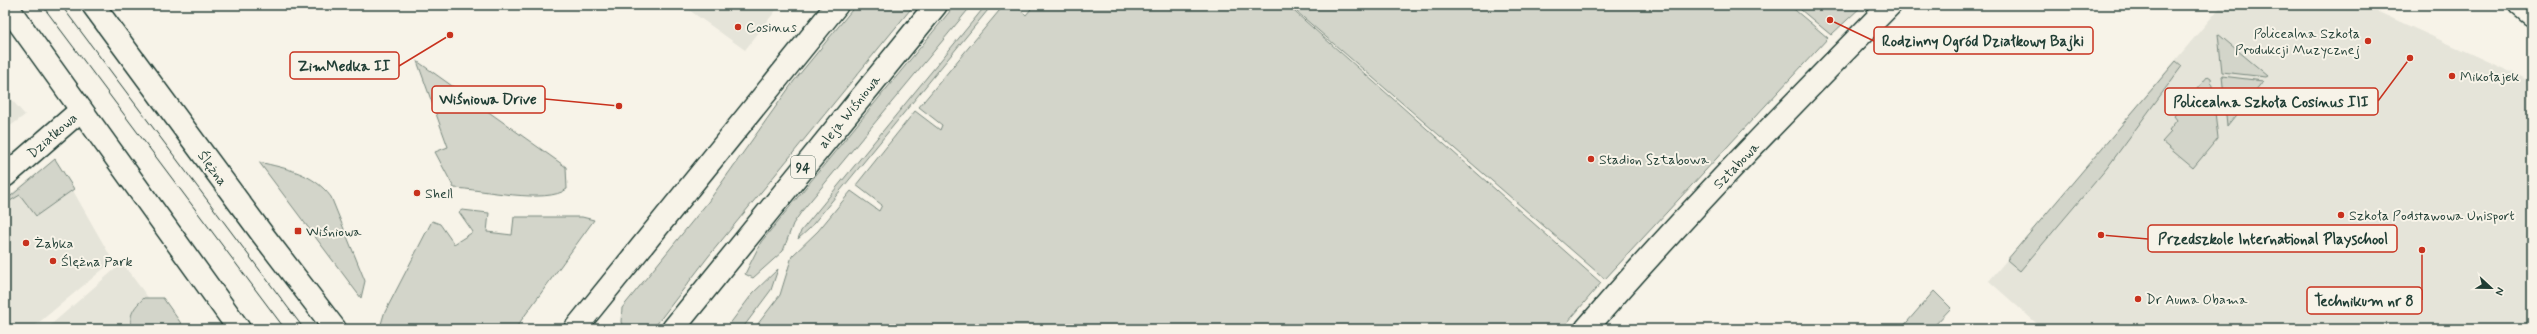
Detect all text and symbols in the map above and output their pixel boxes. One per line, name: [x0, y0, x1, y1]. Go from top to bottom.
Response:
place label: Cosinus: [746, 19, 797, 37]
marker: Cosinus: [733, 22, 743, 32]
place label: Policealna Szkoła Produkcji Muzycznej: [2235, 25, 2360, 59]
callout: Rodzinny Ogród Działkowy Bajki: [1874, 27, 2093, 54]
text: Rodzinny Ogród Działkowy Bajki: [1882, 32, 2084, 53]
marker: Policealna Szkoła Produkcji Muzycznej: [2363, 36, 2373, 46]
callout: ZimMedka II: [290, 52, 399, 79]
text: ZimMedka II: [298, 57, 391, 77]
place label: Mikołajek: [2460, 68, 2520, 86]
street label: aleja Wiśniowa: [815, 71, 885, 152]
marker: Mikołajek: [2447, 71, 2457, 81]
callout: Wiśniowa Drive: [432, 86, 545, 113]
callout: Policealna Szkoła Cosinus III: [2165, 88, 2378, 115]
text: Wiśniowa Drive: [438, 90, 537, 110]
text: Policealna Szkoła Cosinus III: [2173, 93, 2369, 113]
street label: Działkowa: [24, 109, 82, 162]
street label: Sztabowa: [1710, 138, 1764, 193]
street label: Ślężna: [193, 147, 231, 190]
place label: Stadion Sztabowa: [1599, 151, 1709, 169]
marker: Stadion Sztabowa: [1586, 154, 1596, 164]
road number: 94: [791, 156, 815, 178]
place label: Shell: [425, 185, 453, 203]
marker: Shell: [412, 188, 422, 198]
place label: Szkoła Podstawowa Unisport: [2349, 207, 2515, 225]
marker: Szkoła Podstawowa Unisport: [2336, 210, 2346, 220]
place label: Wiśniowa: [306, 223, 362, 241]
callout: Przedszkole International Playschool: [2148, 225, 2397, 252]
marker: Wiśniowa: [293, 226, 303, 236]
text: Przedszkole International Playschool: [2158, 230, 2388, 250]
place label: Żabka: [34, 235, 74, 253]
marker: Żabka: [21, 238, 31, 248]
place label: Ślężna Park: [61, 253, 133, 271]
marker: Ślężna Park: [48, 256, 58, 266]
north arrow: [2471, 268, 2511, 308]
text: N: [2491, 285, 2507, 297]
callout: Technikum nr 8: [2307, 287, 2422, 314]
place label: Dr Auma Obama: [2146, 291, 2248, 309]
text: Technikum nr 8: [2314, 292, 2414, 312]
marker: Dr Auma Obama: [2133, 294, 2143, 304]

